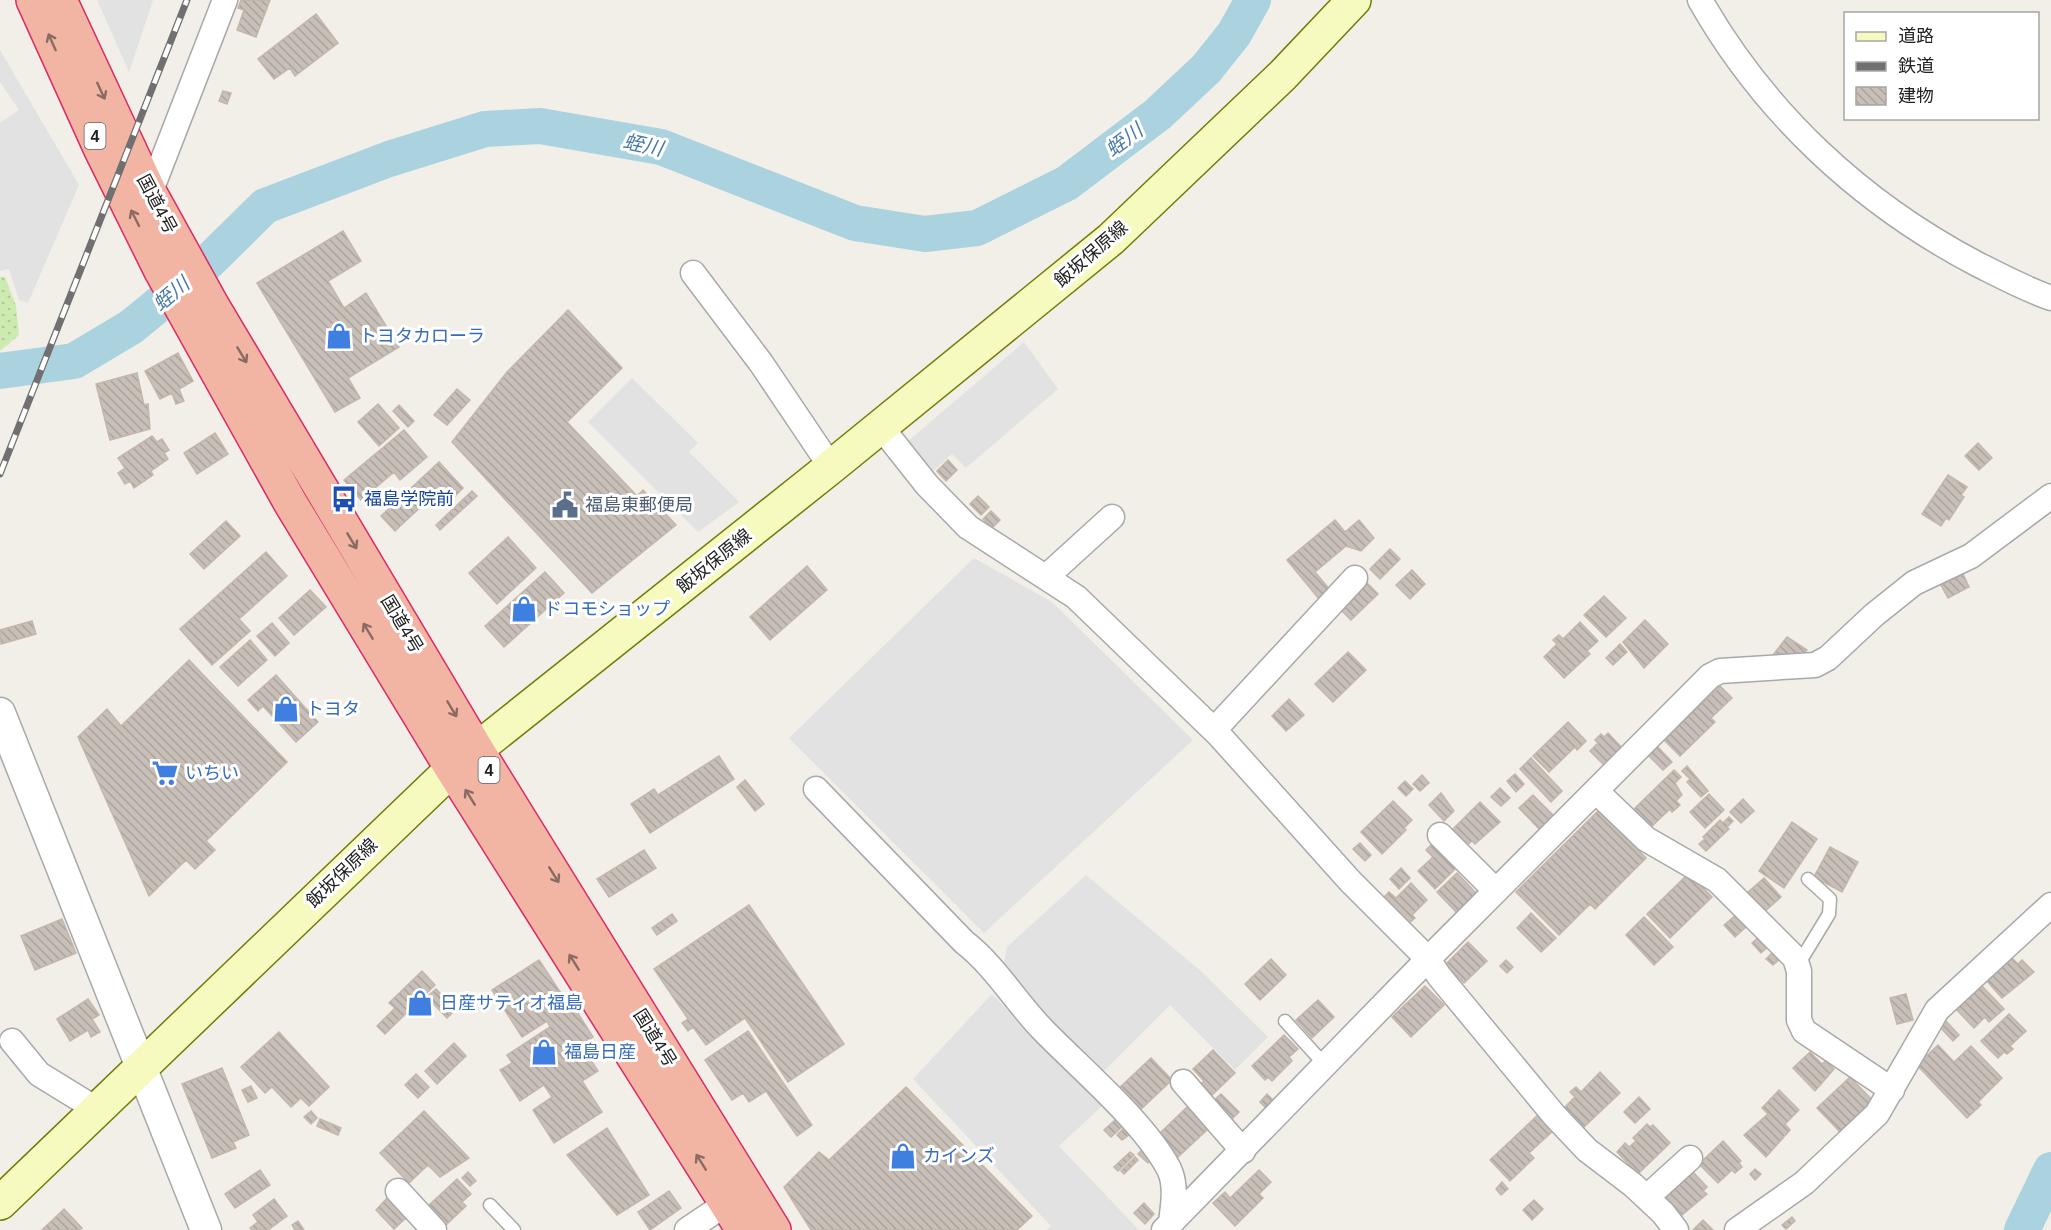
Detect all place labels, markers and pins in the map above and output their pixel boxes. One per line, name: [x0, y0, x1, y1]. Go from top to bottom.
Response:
shop icon: トヨタカローラ: [324, 321, 354, 351]
place label: トヨタカローラ: [359, 326, 485, 346]
bus stop icon: 福島学院前: [329, 484, 359, 514]
place label: 福島学院前: [364, 489, 454, 509]
public building icon: 福島東郵便局: [550, 490, 580, 520]
place label: 福島東郵便局: [585, 495, 693, 515]
shop icon: ドコモショップ: [509, 594, 539, 624]
place label: ドコモショップ: [544, 599, 670, 619]
shop icon: トヨタ: [271, 694, 301, 724]
place label: トヨタ: [306, 699, 360, 719]
supermarket icon: いちい: [150, 758, 180, 788]
place label: いちい: [185, 763, 239, 783]
shop icon: 日産サティオ福島: [405, 988, 435, 1018]
place label: 日産サティオ福島: [440, 993, 583, 1013]
shop icon: 福島日産: [529, 1037, 559, 1067]
place label: 福島日産: [564, 1042, 636, 1062]
shop icon: カインズ: [888, 1141, 918, 1171]
place label: カインズ: [923, 1146, 995, 1166]

